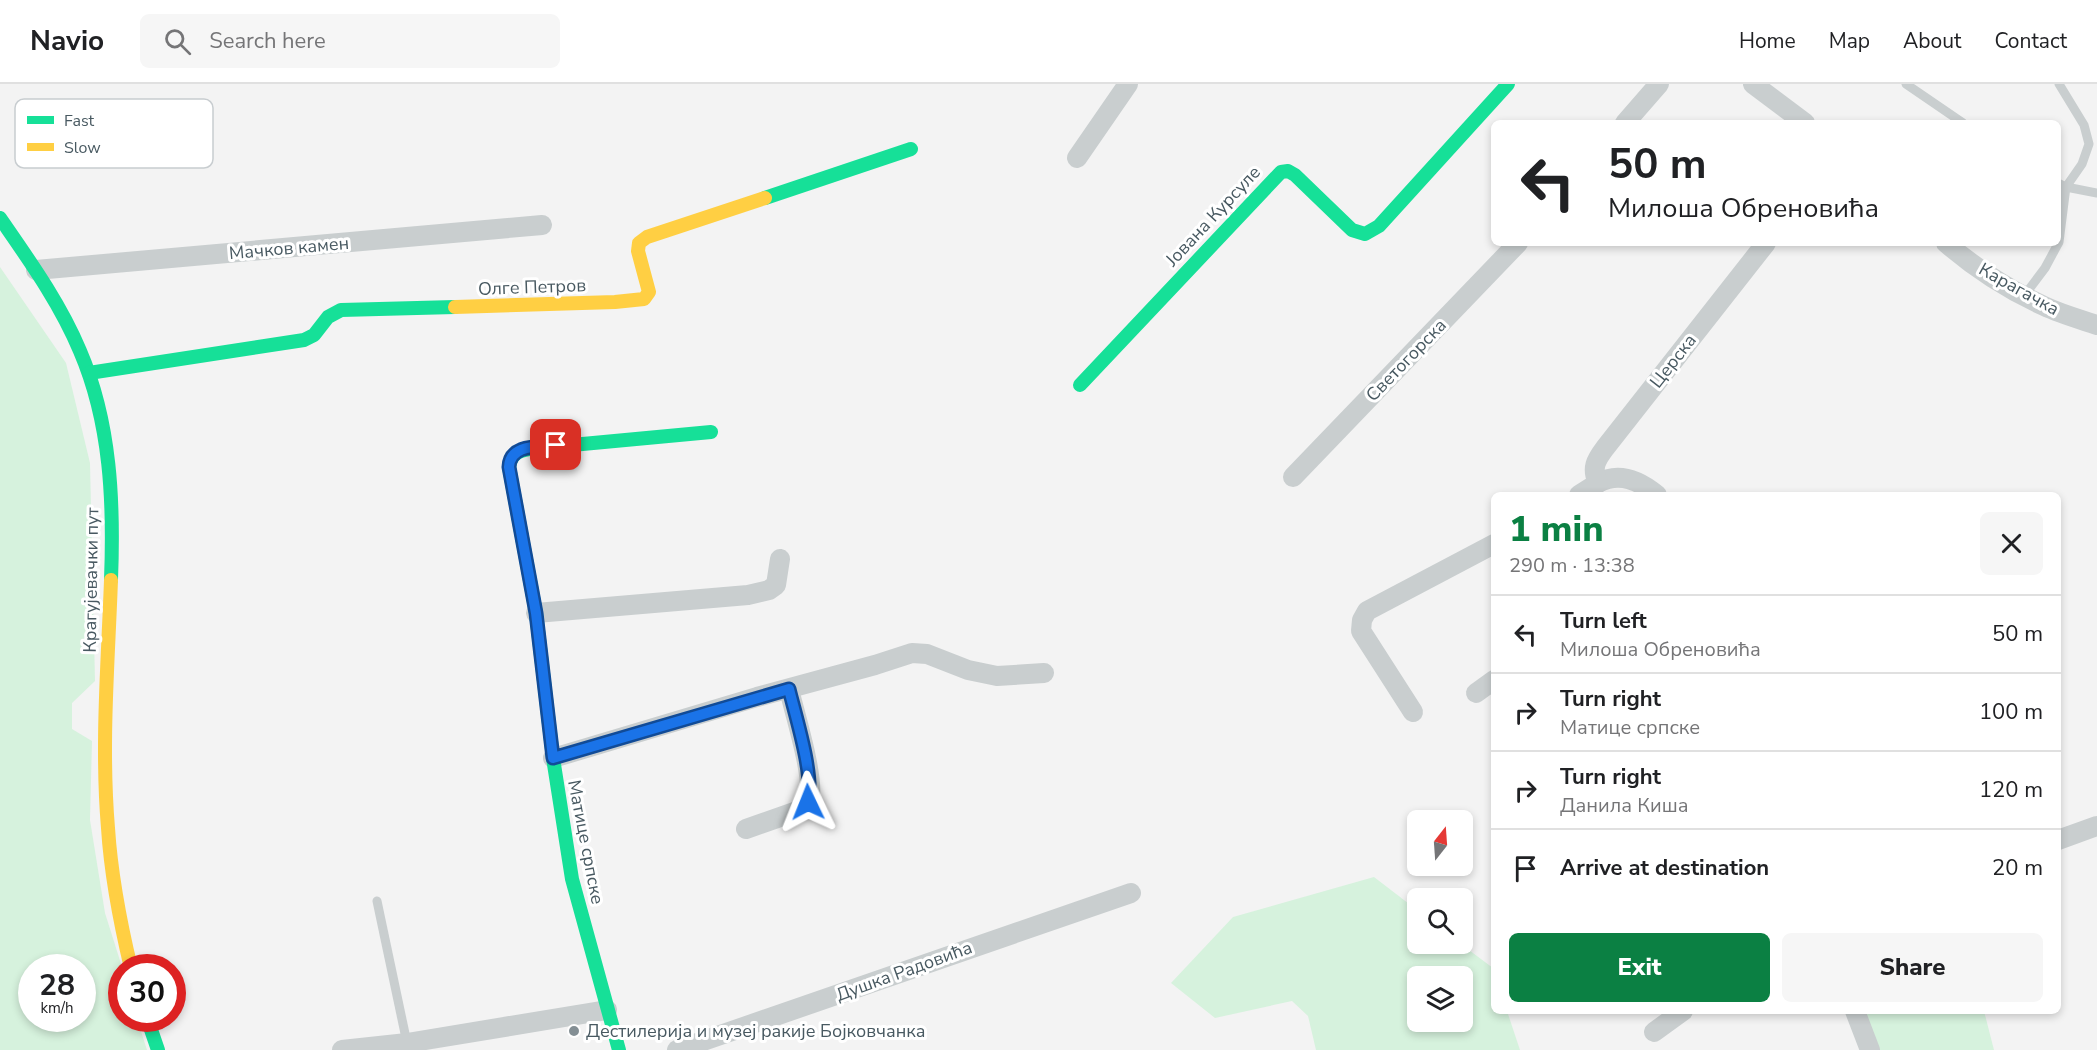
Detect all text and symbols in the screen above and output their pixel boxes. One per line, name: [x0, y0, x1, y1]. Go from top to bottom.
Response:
search box: [140, 14, 560, 68]
text: Navio: [30, 22, 104, 60]
icon: search: [161, 25, 194, 58]
text: Search here: [209, 26, 326, 56]
text: Home: [1739, 27, 1796, 55]
text: Map: [1829, 27, 1870, 55]
text: About: [1903, 27, 1961, 55]
text: Contact: [1994, 27, 2067, 55]
legend: [15, 99, 213, 168]
text: Fast: [64, 110, 95, 132]
text: 50 m: [1608, 136, 1707, 193]
text: Slow: [64, 137, 101, 159]
icon: left: [1509, 144, 1587, 222]
street label: Јована Курсуле: [1159, 161, 1266, 272]
text: Милоша Обреновића: [1608, 190, 1879, 227]
street label: Мачков камен: [228, 231, 350, 265]
street label: Карагачка: [1975, 257, 2063, 321]
street label: Олге Петров: [477, 273, 587, 301]
street label: Светогорска: [1360, 313, 1452, 407]
street label: Церска: [1644, 329, 1702, 393]
pin: [530, 419, 581, 470]
icon: arrive: [539, 428, 572, 461]
text: 1 min: [1509, 505, 1604, 554]
street label: Крагујевачки пут: [78, 507, 104, 653]
button: close: [1980, 512, 2043, 575]
text: 290 m · 13:38: [1509, 552, 1635, 579]
text: Turn left: [1560, 606, 1647, 636]
icon: left: [1509, 618, 1542, 651]
text: 50 m: [1992, 619, 2043, 649]
text: Милоша Обреновића: [1560, 636, 1761, 663]
text: Turn right: [1560, 684, 1661, 714]
icon: right: [1509, 696, 1542, 729]
text: 100 m: [1979, 697, 2043, 727]
text: Матице српске: [1560, 714, 1700, 741]
text: Turn right: [1560, 762, 1661, 792]
position arrow: [776, 770, 840, 834]
icon: right: [1509, 774, 1542, 807]
text: 120 m: [1979, 775, 2043, 805]
street label: Матице српске: [562, 778, 610, 906]
text: Данила Киша: [1560, 792, 1688, 819]
north arrow: [1407, 810, 1473, 876]
map controls: [1407, 810, 1473, 1032]
icon: arrive: [1509, 852, 1542, 885]
text: Arrive at destination: [1560, 853, 1769, 883]
text: 20 m: [1992, 853, 2043, 883]
button: search: [1407, 888, 1473, 954]
button: Exit: [1509, 933, 1770, 1002]
button: Share: [1782, 933, 2043, 1002]
street label: Душка Радовића: [832, 935, 976, 1007]
speed limit sign: 30: [108, 954, 186, 1032]
text: 28: [39, 965, 75, 1006]
button: layers: [1407, 966, 1473, 1032]
text: km/h: [40, 998, 74, 1018]
place label: Дестилерија и музеј ракије Бојковчанка: [586, 1019, 925, 1043]
marker: Дестилерија и музеј ракије Бојковчанка: [567, 1024, 581, 1038]

